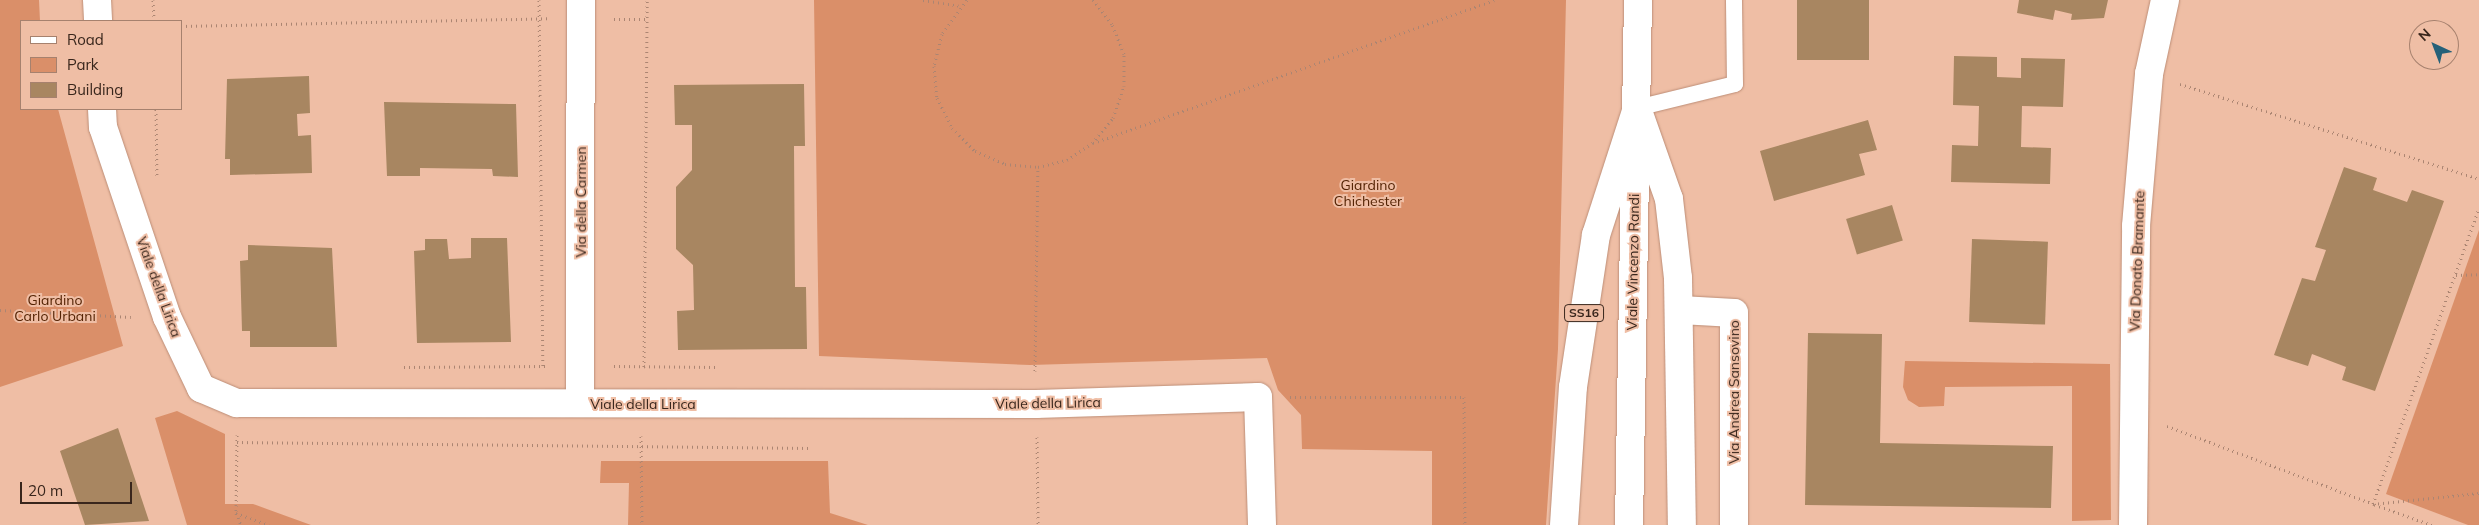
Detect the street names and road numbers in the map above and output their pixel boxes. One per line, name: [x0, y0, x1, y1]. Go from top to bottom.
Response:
street label: Via della Carmen: [573, 147, 589, 257]
street label: Via Donato Bramante: [2126, 190, 2148, 332]
street label: Viale Vincenzo Randi: [1623, 193, 1643, 331]
street label: Viale della Lirica: [133, 235, 185, 339]
road number: SS16: [1564, 304, 1604, 322]
street label: Via Andrea Sansovino: [1726, 320, 1742, 464]
street label: Viale della Lirica: [995, 394, 1101, 412]
street label: Viale della Lirica: [590, 396, 696, 412]

